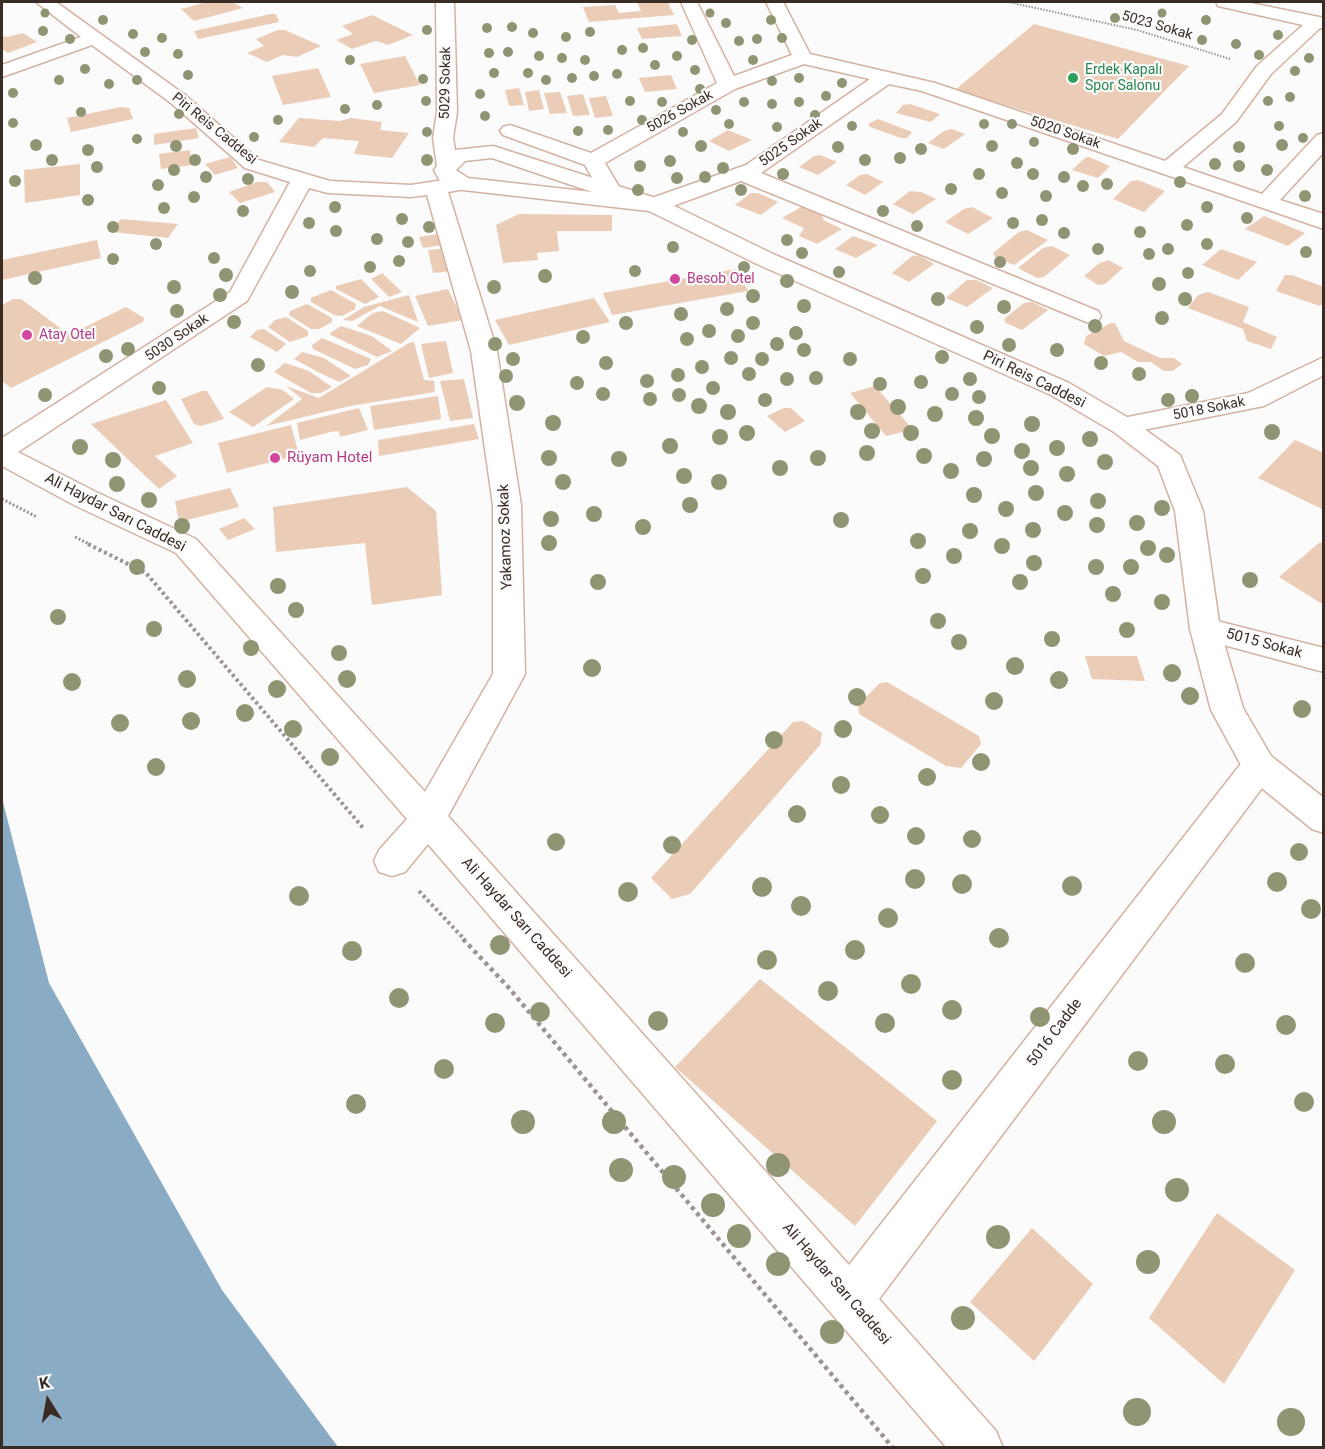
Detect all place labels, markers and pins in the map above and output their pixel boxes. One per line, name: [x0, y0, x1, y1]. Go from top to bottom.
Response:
place label: Erdek Kapalı Spor Salonu: [1085, 62, 1162, 94]
marker: Erdek Kapalı Spor Salonu: [1066, 71, 1080, 85]
place label: Besob Otel: [687, 271, 755, 287]
marker: Besob Otel: [668, 272, 682, 286]
place label: Atay Otel: [39, 327, 95, 343]
marker: Atay Otel: [20, 328, 34, 342]
place label: Rüyam Hotel: [287, 449, 372, 467]
marker: Rüyam Hotel: [268, 451, 282, 465]

